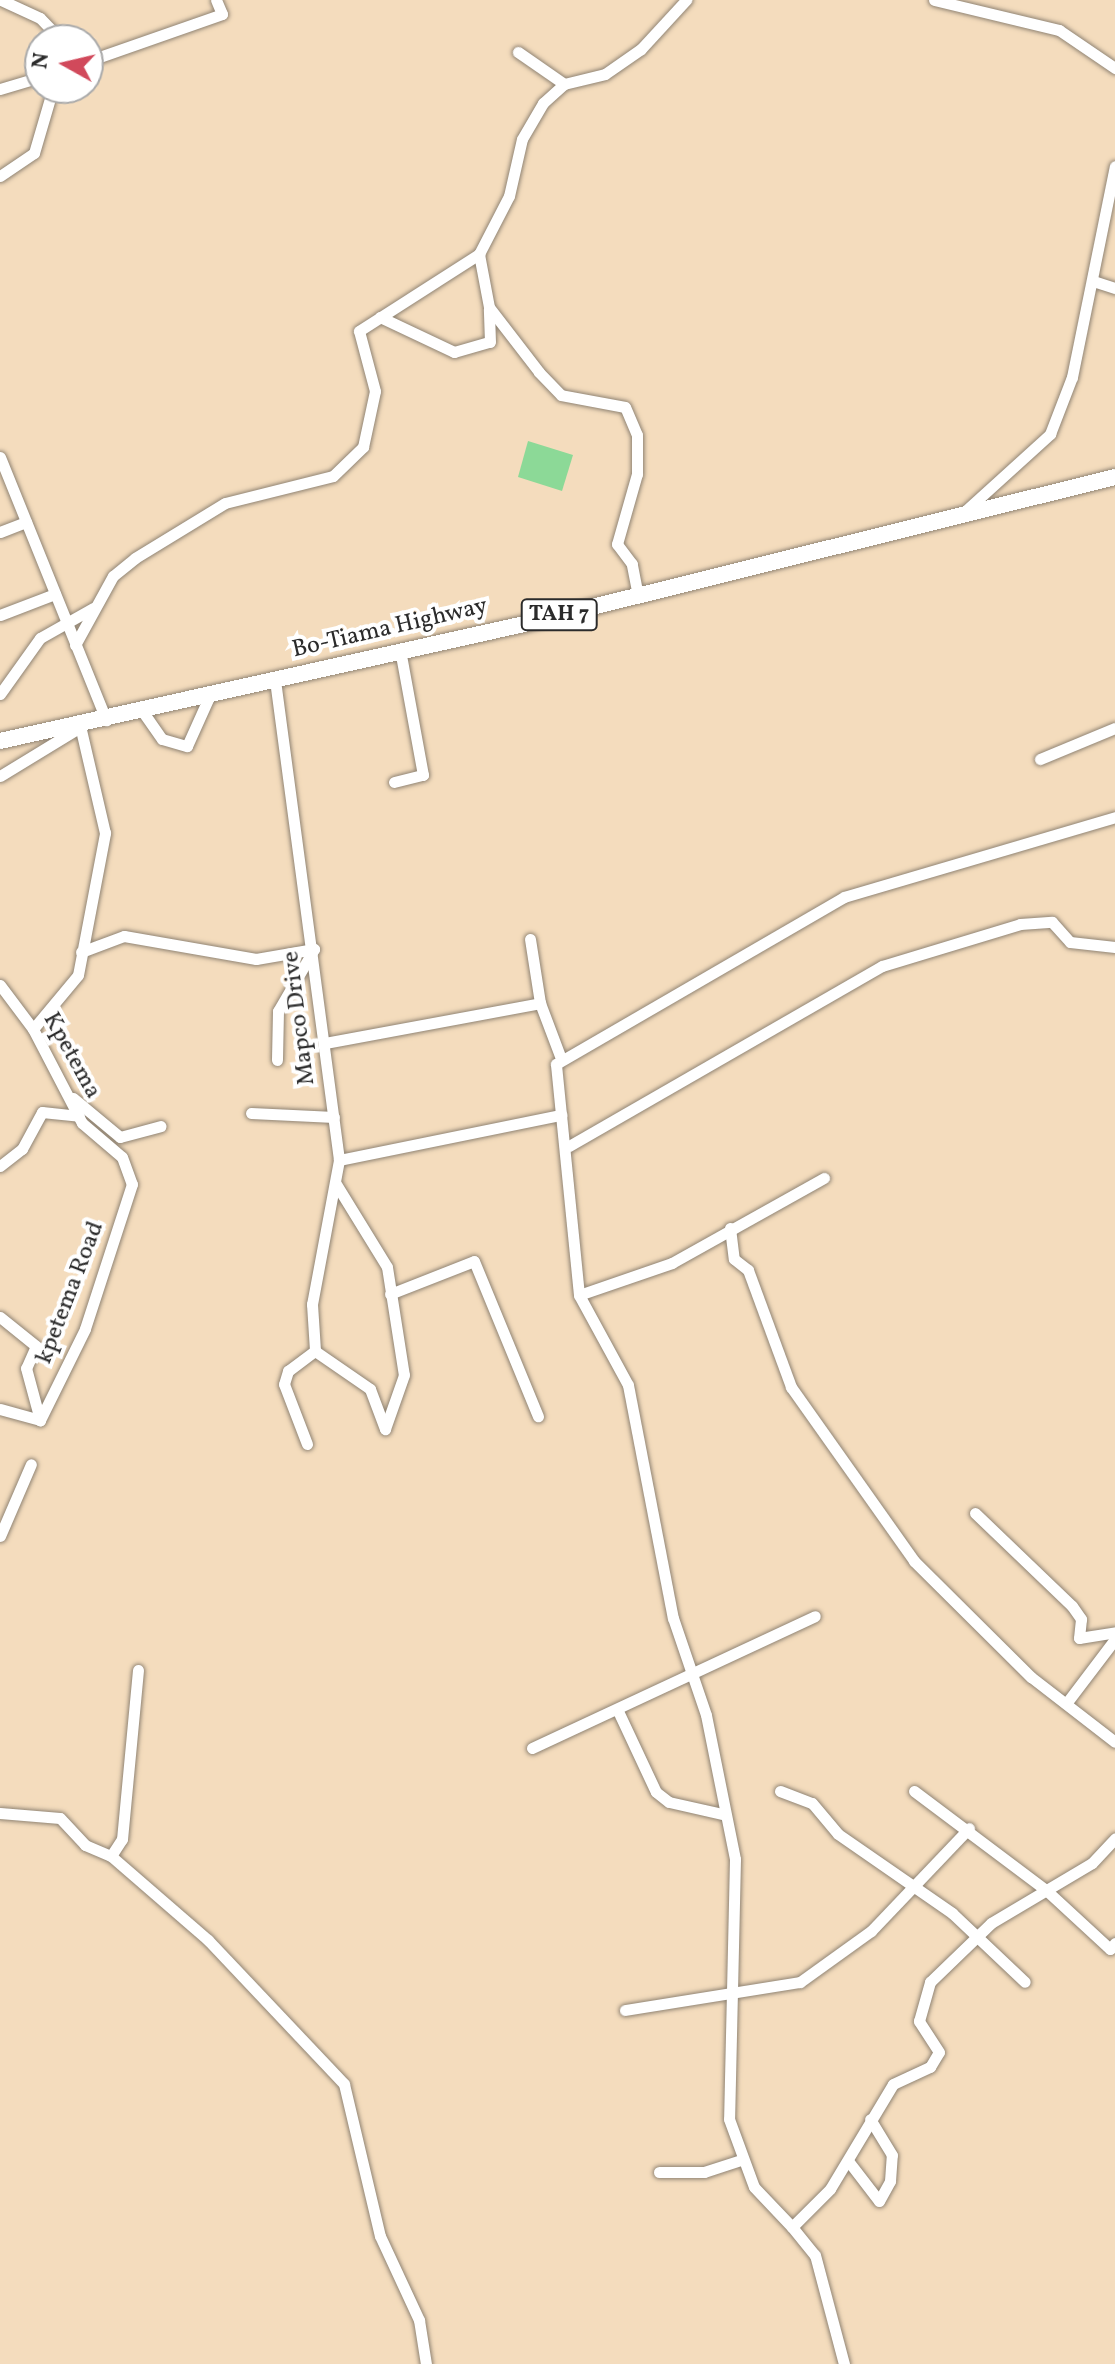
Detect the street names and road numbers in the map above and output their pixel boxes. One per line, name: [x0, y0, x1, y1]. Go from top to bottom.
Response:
street label: Bo-Tiama Highway: [290, 593, 490, 665]
road number: TAH 7: [519, 597, 599, 633]
street label: Mapco Drive: [277, 949, 323, 1087]
street label: Kpetema: [36, 1008, 106, 1104]
street label: kpetema Road: [31, 1218, 111, 1368]

